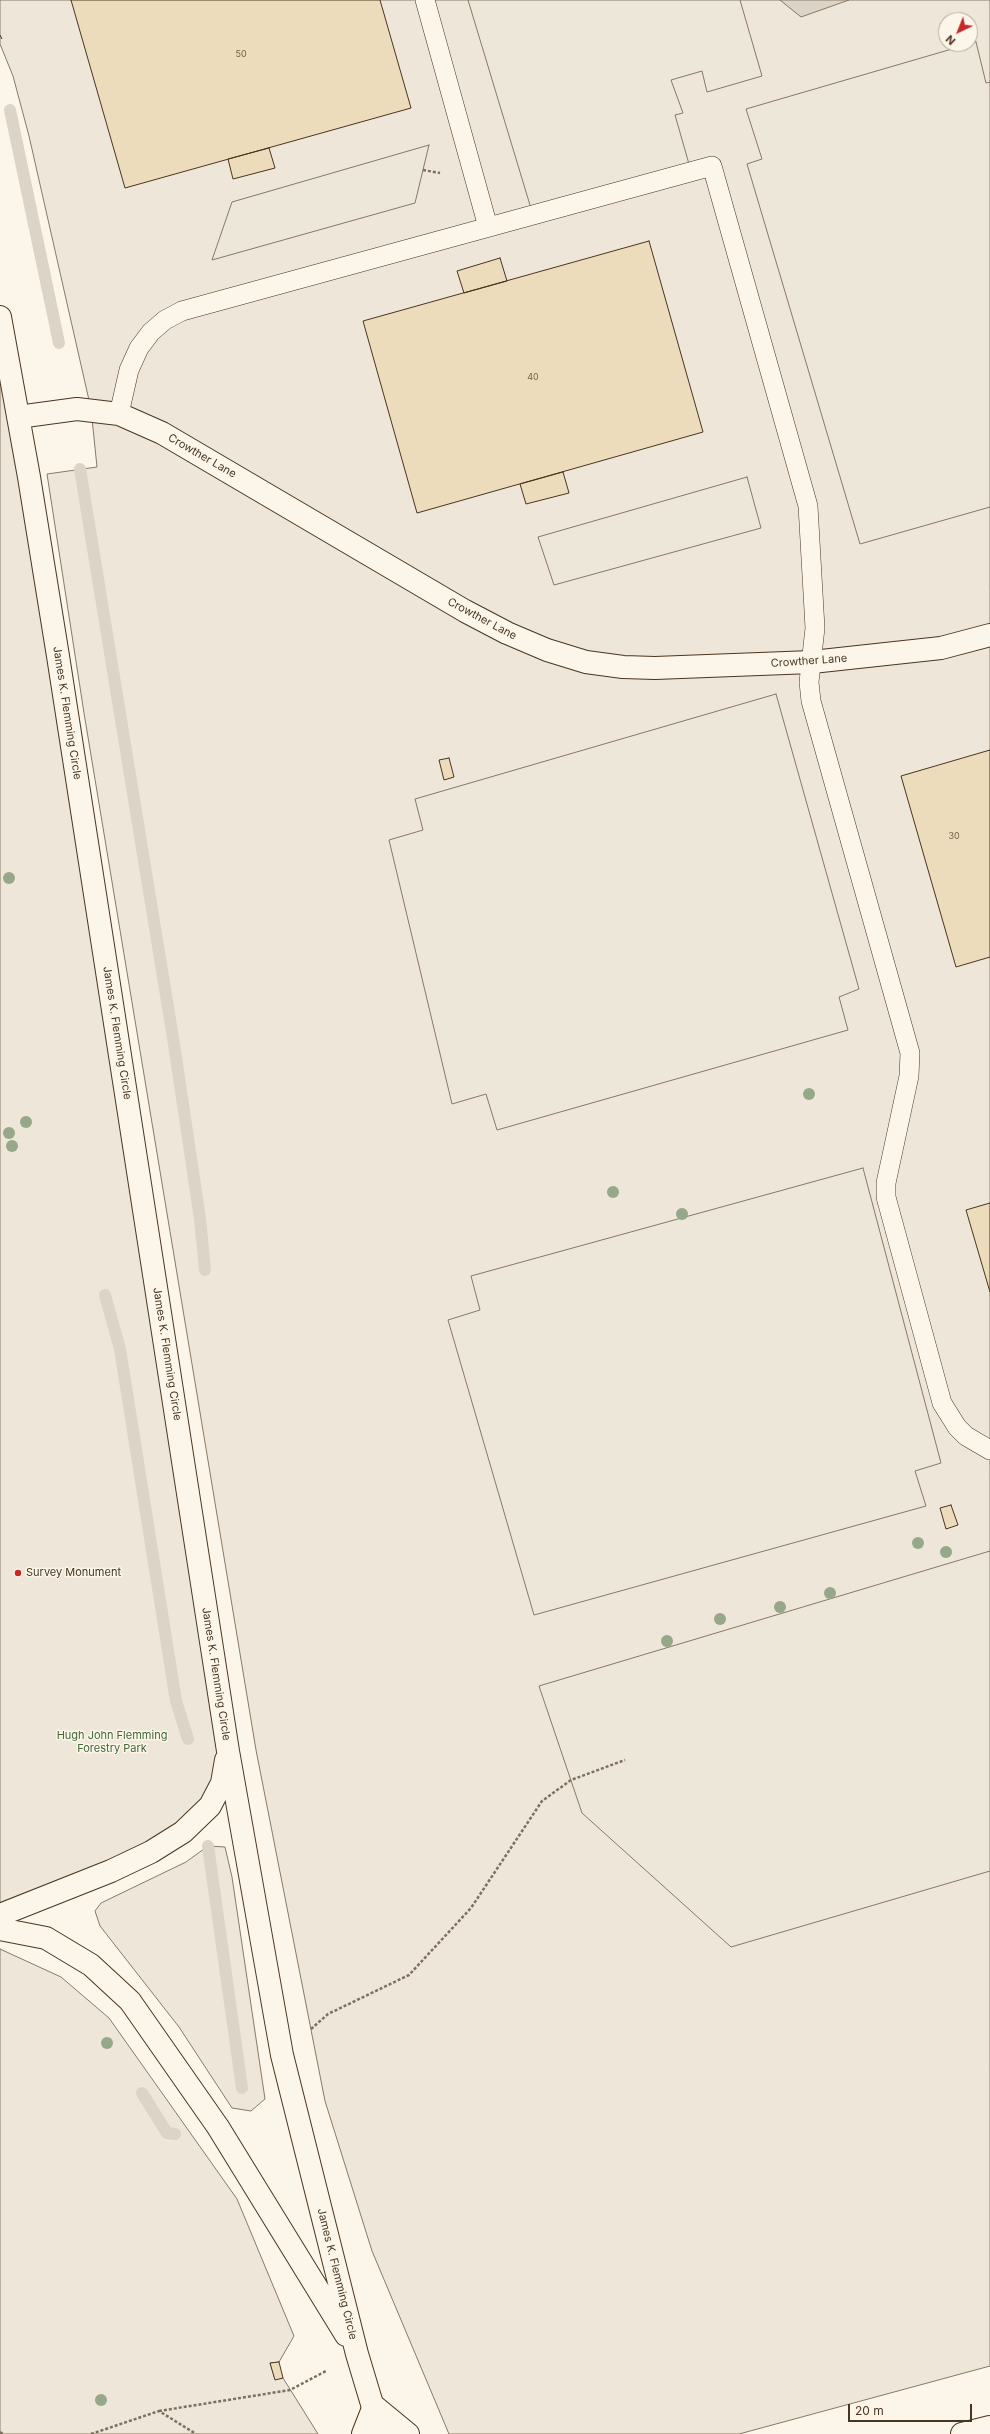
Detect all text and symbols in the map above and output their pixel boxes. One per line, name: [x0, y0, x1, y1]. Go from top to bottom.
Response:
north arrow: [938, 12, 978, 52]
text: N: [943, 32, 958, 48]
house number: 50: [235, 49, 247, 59]
house number: 40: [527, 372, 539, 382]
street label: Crowther Lane: [166, 431, 238, 481]
street label: Crowther Lane: [445, 595, 519, 643]
street label: James K. Flemming Circle: [50, 645, 84, 781]
street label: Crowther Lane: [770, 652, 848, 670]
house number: 30: [948, 831, 960, 841]
street label: James K. Flemming Circle: [100, 965, 134, 1101]
street label: James K. Flemming Circle: [150, 1286, 184, 1422]
place label: Survey Monument: [26, 1566, 121, 1580]
marker: Survey Monument: [13, 1568, 23, 1578]
street label: James K. Flemming Circle: [199, 1606, 233, 1742]
park label: Hugh John Flemming Forestry Park: [57, 1729, 167, 1755]
street label: James K. Flemming Circle: [314, 2207, 360, 2341]
scale bar: [850, 2396, 974, 2422]
text: 20 m: [855, 2403, 884, 2418]

